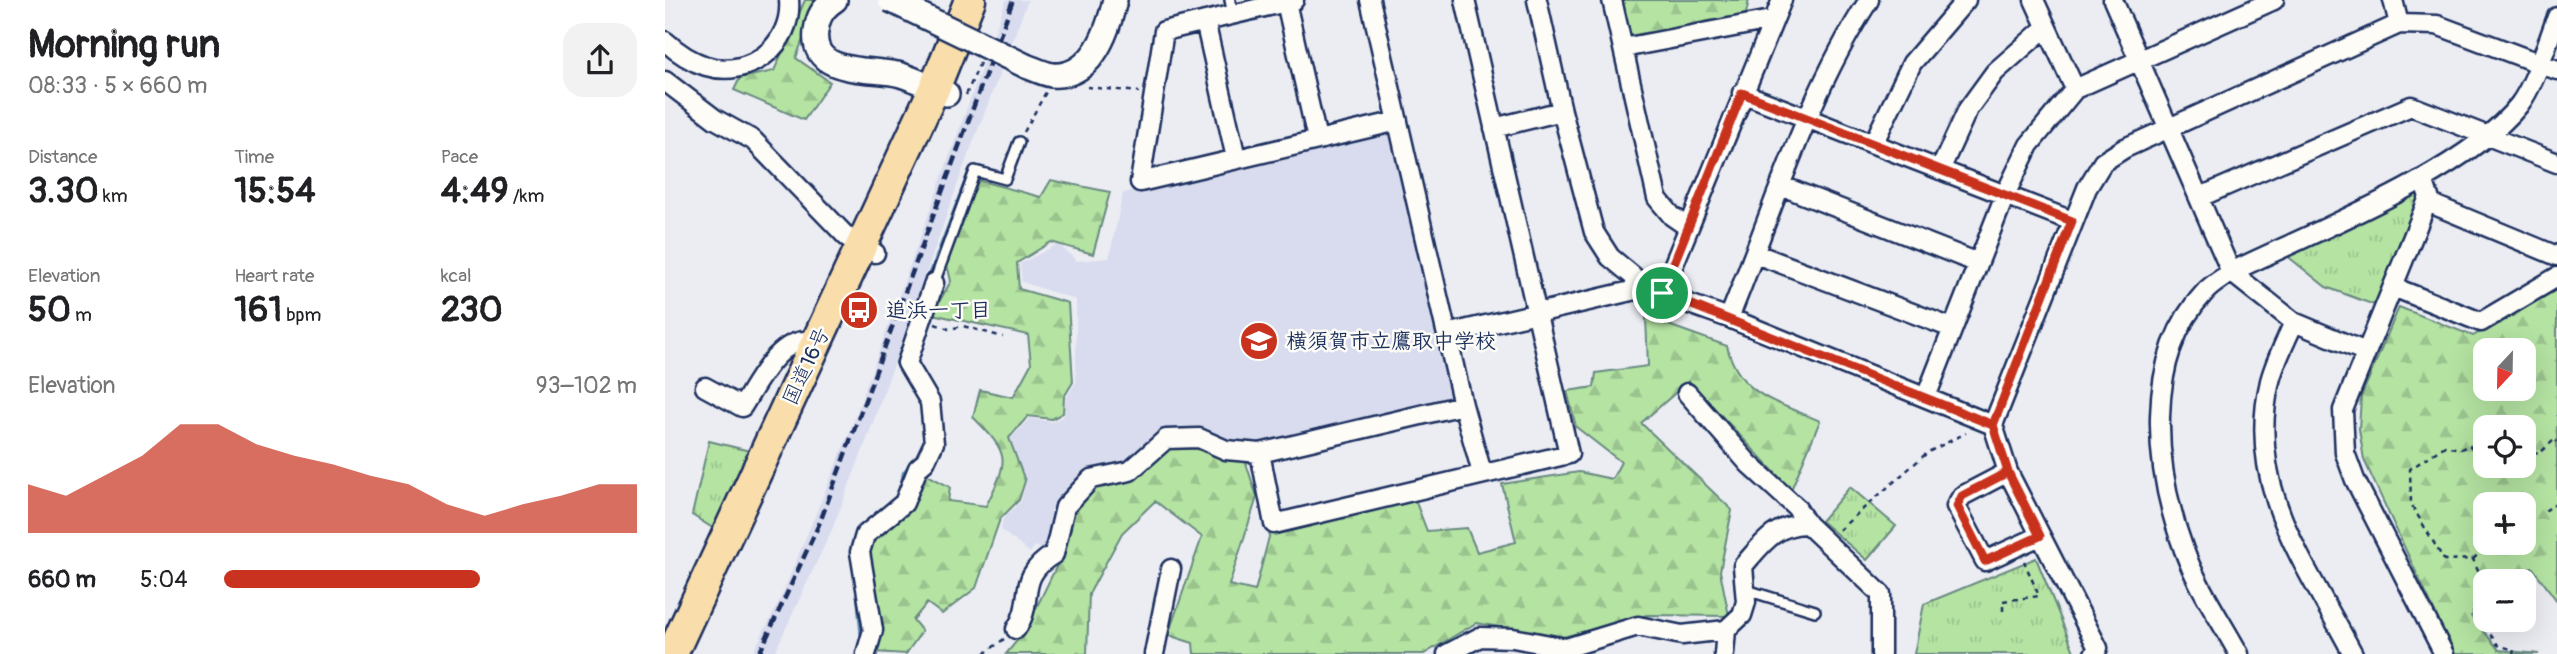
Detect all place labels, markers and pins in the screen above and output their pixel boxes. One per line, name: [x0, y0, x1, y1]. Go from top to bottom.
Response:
pin: [1632, 263, 1692, 323]
bus stop icon: 追浜一丁目: [838, 289, 880, 331]
place label: 追浜一丁目: [886, 297, 991, 324]
school or university icon: 横須賀市立鷹取中学校: [1238, 320, 1280, 362]
place label: 横須賀市立鷹取中学校: [1286, 328, 1496, 355]

